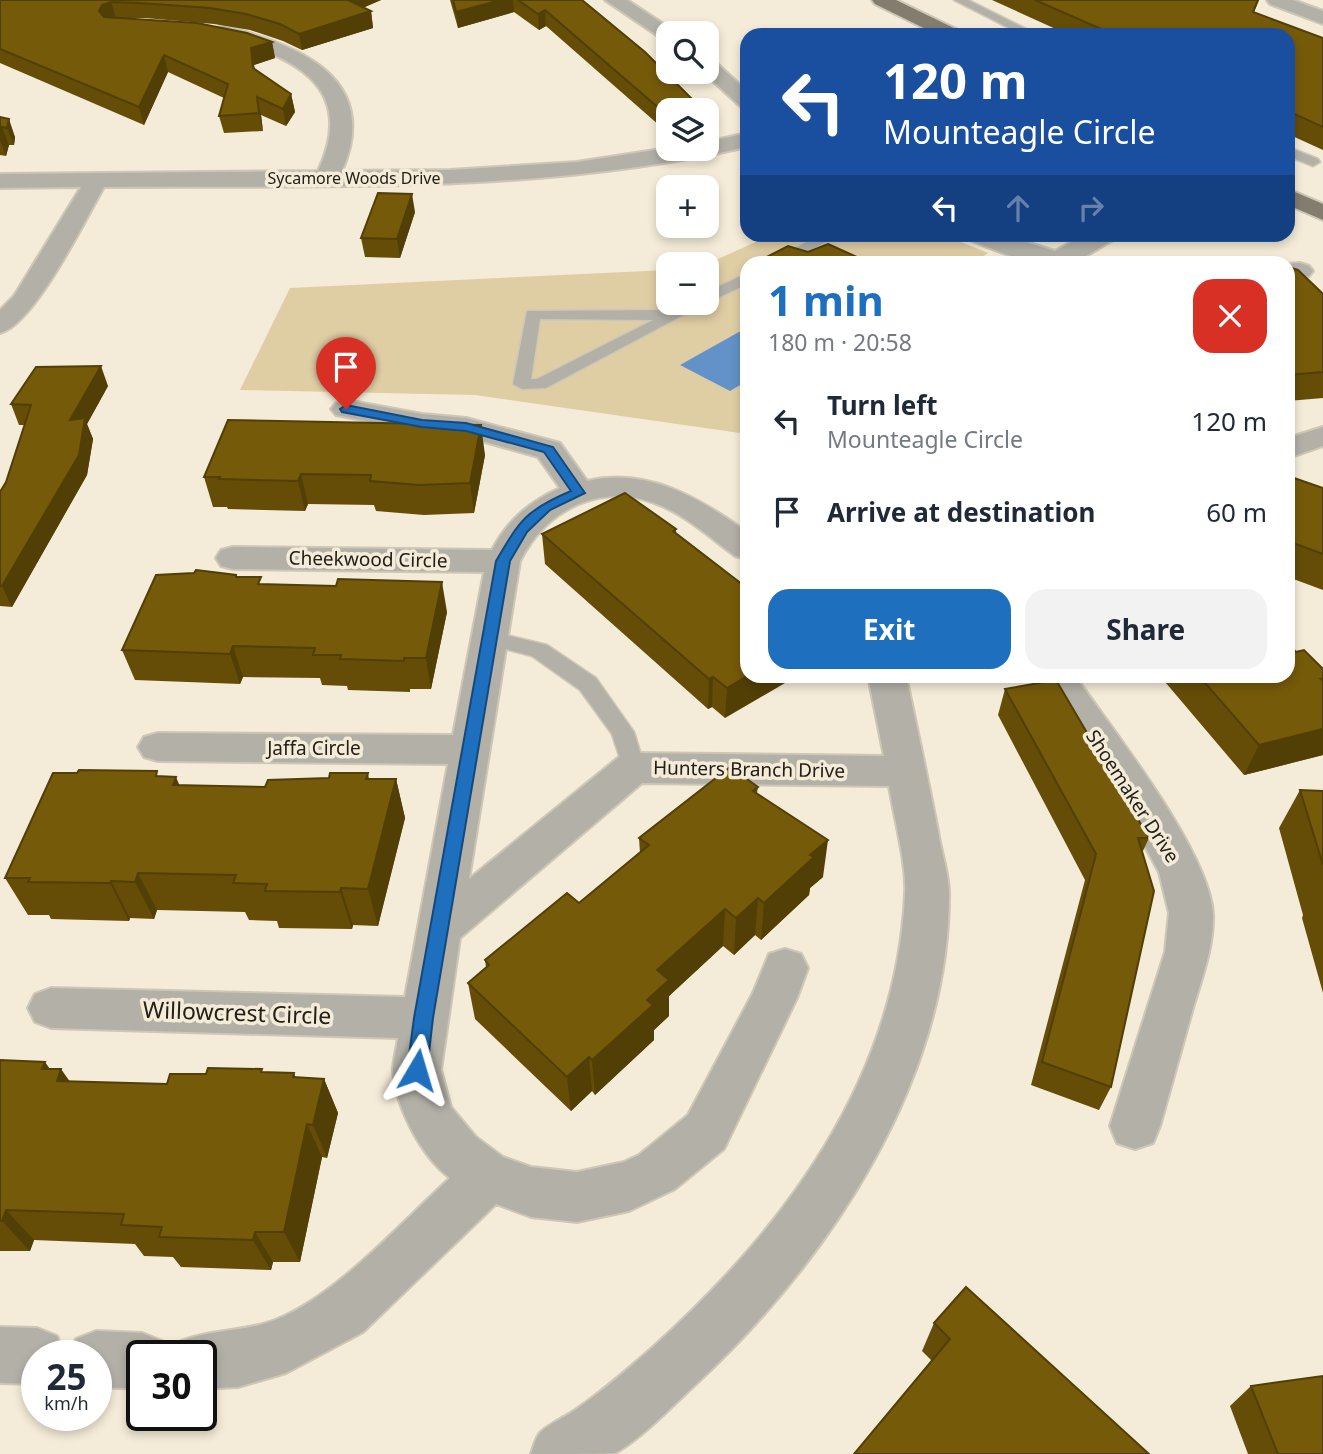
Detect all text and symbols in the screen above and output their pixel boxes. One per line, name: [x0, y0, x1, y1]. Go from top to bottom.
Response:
map controls: [656, 21, 719, 315]
button: search: [656, 21, 719, 84]
text: 120 m: [883, 47, 1028, 113]
icon: left: [768, 56, 859, 147]
button: layers: [656, 98, 719, 161]
text: Mounteagle Circle: [883, 110, 1156, 153]
street label: Sycamore Woods Drive: [268, 167, 440, 189]
button: +: [656, 175, 719, 238]
icon: left: [926, 189, 964, 227]
icon: ahead: [999, 189, 1037, 227]
icon: right: [1072, 189, 1110, 227]
button: −: [656, 252, 719, 315]
text: 1 min: [768, 271, 884, 328]
button: close: [1193, 279, 1267, 353]
text: 180 m · 20:58: [768, 326, 912, 358]
pin: [316, 337, 376, 409]
icon: arrive: [327, 348, 365, 386]
text: Turn left: [827, 387, 938, 423]
icon: left: [768, 402, 806, 440]
text: 120 m: [1191, 403, 1267, 439]
text: Mounteagle Circle: [827, 423, 1023, 455]
icon: arrive: [768, 493, 806, 531]
text: Arrive at destination: [827, 494, 1096, 530]
text: 60 m: [1206, 494, 1267, 530]
street label: Cheekwood Circle: [288, 545, 448, 573]
button: Exit: [768, 589, 1011, 669]
button: Share: [1025, 589, 1267, 669]
street label: Shoemaker Drive: [1080, 725, 1186, 867]
street label: Jaffa Circle: [265, 735, 361, 761]
street label: Hunters Branch Drive: [653, 754, 845, 784]
street label: Willowcrest Circle: [142, 993, 332, 1031]
position arrow: [380, 1033, 454, 1107]
speed limit sign: 30: [126, 1340, 217, 1431]
text: 25: [46, 1353, 87, 1400]
text: km/h: [44, 1391, 89, 1415]

